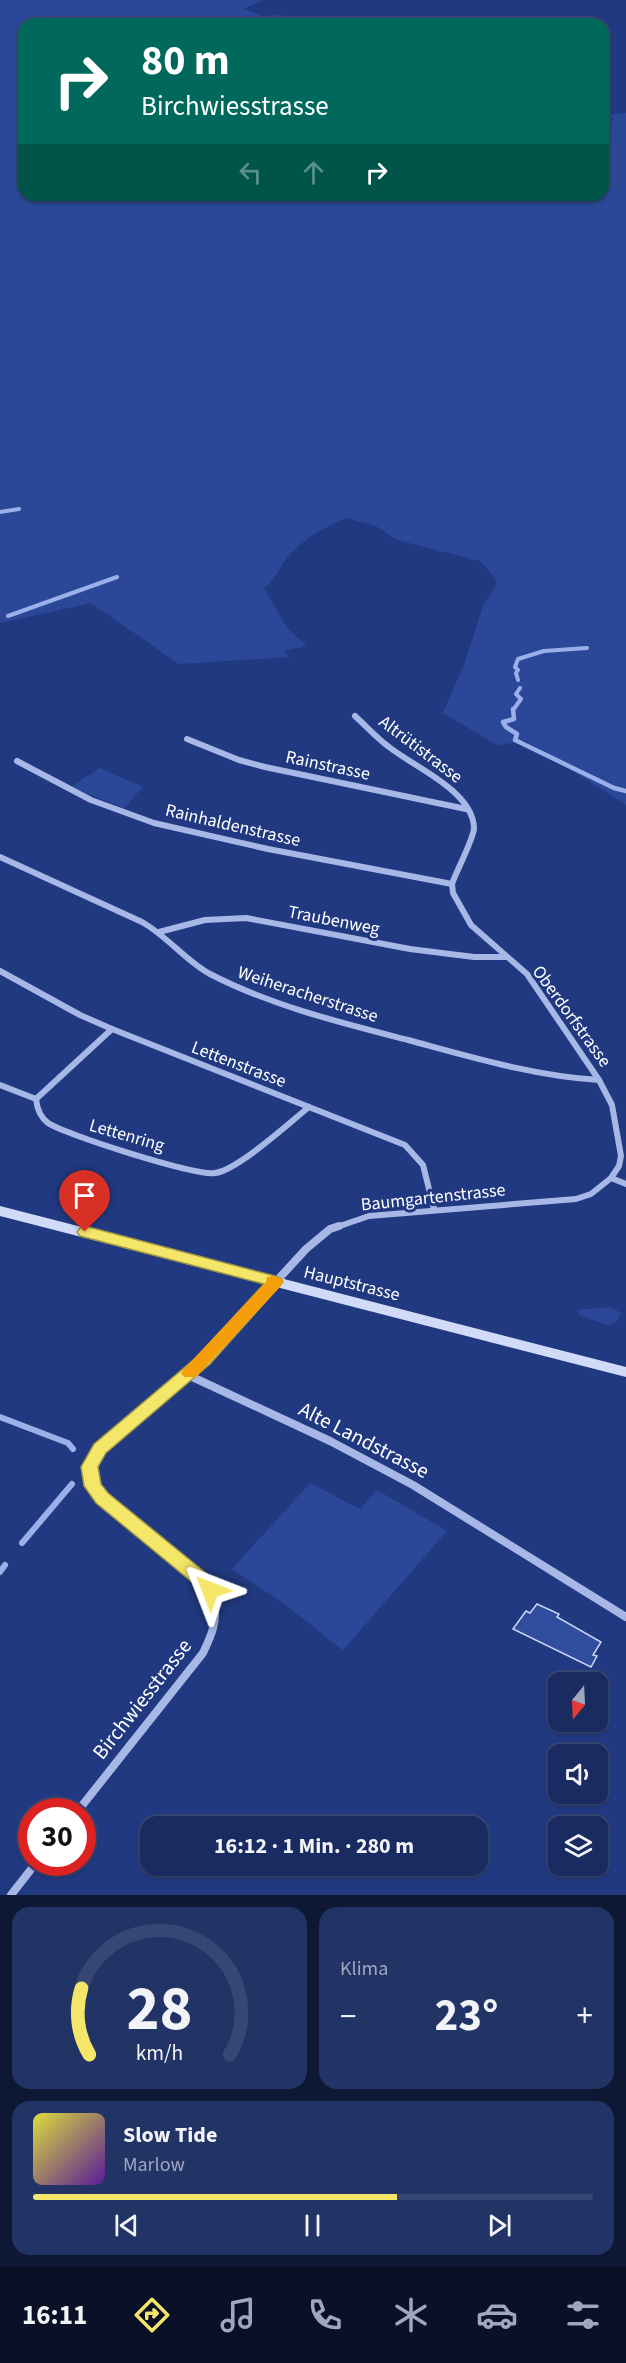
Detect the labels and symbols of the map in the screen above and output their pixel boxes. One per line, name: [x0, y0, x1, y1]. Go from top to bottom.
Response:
street label: Altrütistrasse: [374, 710, 468, 789]
street label: Rainstrasse: [283, 744, 372, 787]
street label: Rainhaldenstrasse: [163, 798, 303, 853]
street label: Traubenweg: [286, 899, 382, 942]
street label: Weiheracherstrasse: [234, 960, 381, 1029]
street label: Oberdorfstrasse: [526, 960, 617, 1072]
street label: Lettenstrasse: [188, 1035, 290, 1094]
street label: Lettenring: [86, 1113, 167, 1158]
pin: [59, 1170, 110, 1232]
street label: Baumgartenstrasse: [360, 1177, 507, 1218]
street label: Hauptstrasse: [301, 1259, 403, 1308]
street label: Alte Landstrasse: [293, 1394, 435, 1486]
position arrow: [178, 1558, 242, 1622]
street label: Birchwiesstrasse: [85, 1632, 199, 1766]
north arrow: [548, 1672, 608, 1732]
speed limit sign: 30: [18, 1798, 96, 1876]

